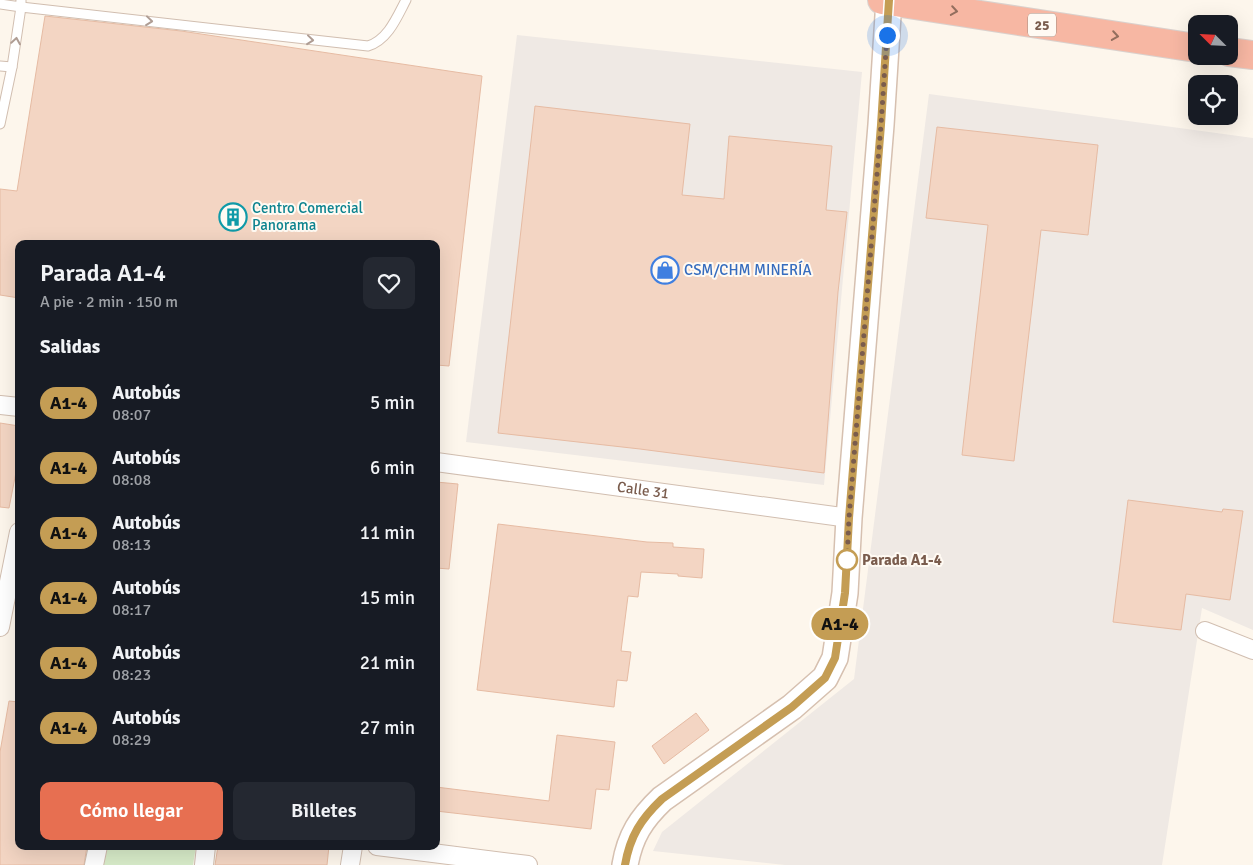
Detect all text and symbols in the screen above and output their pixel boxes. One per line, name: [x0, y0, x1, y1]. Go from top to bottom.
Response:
one-way arrow: [950, 5, 958, 15]
road number: 25: [1028, 14, 1056, 36]
one-way arrow: [145, 15, 153, 26]
north arrow: [1188, 15, 1238, 65]
map controls: [1188, 15, 1238, 125]
your location: [875, 23, 900, 48]
one-way arrow: [1111, 30, 1119, 41]
one-way arrow: [306, 34, 314, 45]
one-way arrow: [10, 36, 21, 44]
button: locate: [1188, 75, 1238, 125]
place label: Centro Comercial Panorama: [252, 199, 363, 234]
building icon: Centro Comercial Panorama: [218, 202, 248, 232]
shop icon: CSM/CHM MINERÍA: [650, 255, 680, 285]
button: heart: [363, 257, 415, 309]
text: Parada A1-4: [40, 258, 166, 288]
place label: CSM/CHM MINERÍA: [684, 260, 812, 279]
text: A pie · 2 min · 150 m: [40, 292, 178, 312]
text: Salidas: [40, 335, 100, 359]
text: Autobús: [112, 381, 180, 405]
text: 5 min: [370, 391, 415, 415]
text: A1-4: [50, 392, 87, 414]
text: 08:07: [112, 405, 151, 425]
text: Autobús: [112, 446, 180, 470]
text: 6 min: [370, 456, 415, 480]
text: A1-4: [50, 457, 87, 479]
text: 08:08: [112, 470, 151, 490]
street label: Calle 31: [616, 478, 670, 503]
text: Autobús: [112, 511, 180, 535]
text: 11 min: [360, 521, 415, 545]
text: A1-4: [50, 522, 87, 544]
text: 08:13: [112, 535, 151, 555]
marker: Parada A1-4: [836, 549, 858, 571]
place label: Parada A1-4: [862, 551, 942, 569]
text: Autobús: [112, 576, 180, 600]
text: 15 min: [360, 586, 415, 610]
text: A1-4: [50, 587, 87, 609]
text: 08:17: [112, 600, 151, 620]
line badge: A1-4: [805, 608, 875, 640]
text: A1-4: [821, 613, 859, 635]
text: Autobús: [112, 641, 180, 665]
text: 21 min: [360, 651, 415, 675]
text: A1-4: [50, 652, 87, 674]
text: 08:23: [112, 665, 151, 685]
text: Autobús: [112, 706, 180, 730]
text: 27 min: [360, 716, 415, 740]
text: A1-4: [50, 717, 87, 739]
text: 08:29: [112, 730, 151, 750]
button: Cómo llegar: [40, 782, 223, 840]
button: Billetes: [233, 782, 415, 840]

